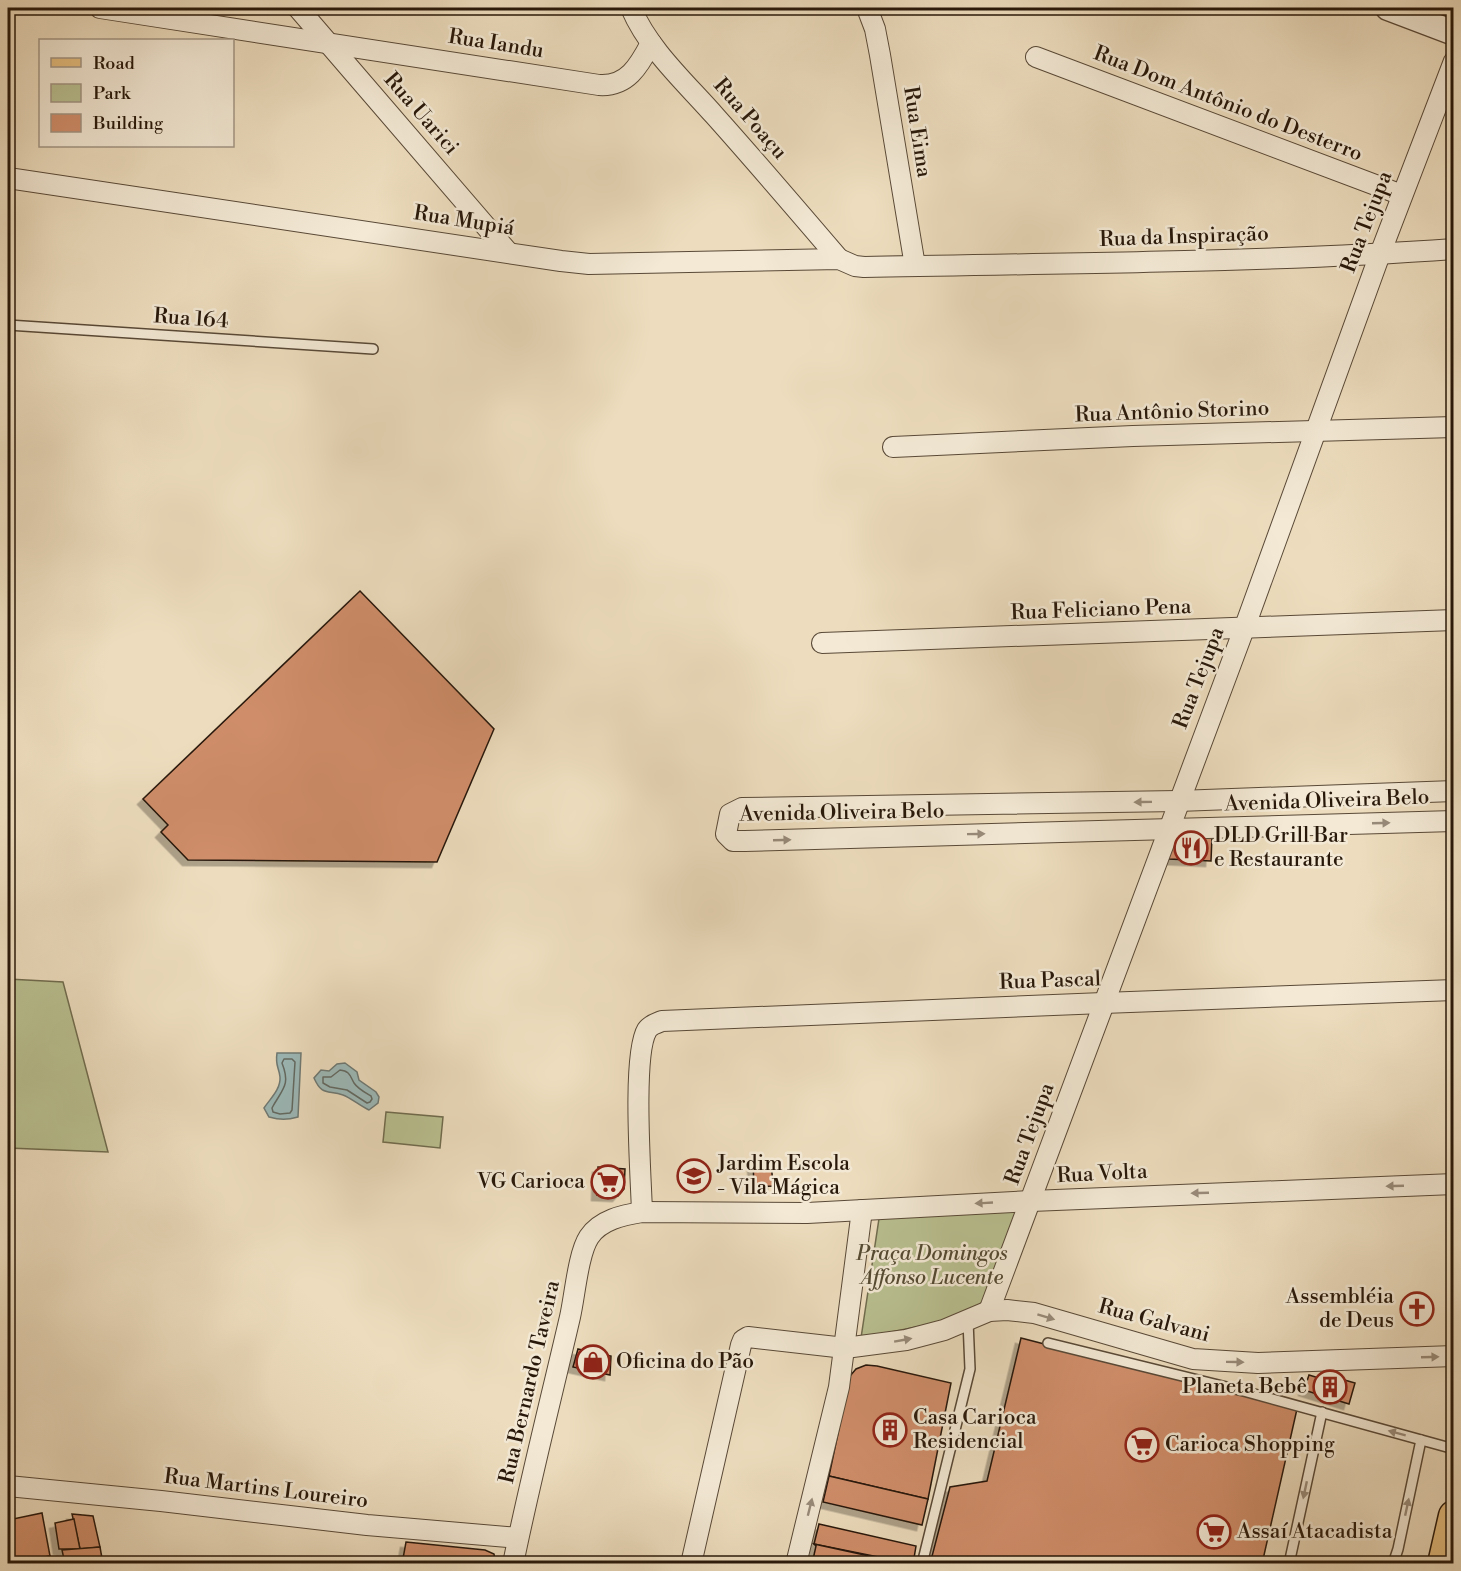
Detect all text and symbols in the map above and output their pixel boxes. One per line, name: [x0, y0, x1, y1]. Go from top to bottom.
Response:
street label: Rua Iandu: [446, 24, 546, 64]
legend: [39, 39, 234, 147]
street label: Rua Dom Antônio do Desterro: [1090, 41, 1366, 167]
text: Road: [93, 52, 136, 75]
street label: Rua Uarici: [378, 67, 464, 161]
street label: Rua Poaçu: [708, 73, 792, 165]
text: Park: [93, 82, 132, 105]
street label: Rua Eima: [897, 85, 937, 180]
text: Building: [92, 112, 164, 135]
street label: Rua Tejupa: [1336, 167, 1398, 276]
street label: Rua Mupiá: [412, 200, 517, 242]
street label: Rua da Inspiração: [1099, 221, 1269, 253]
street label: Rua 164: [152, 303, 230, 335]
street label: Rua Antônio Storino: [1074, 396, 1270, 428]
street label: Rua Feliciano Pena: [1010, 594, 1192, 626]
street label: Rua Tejupa: [1168, 623, 1230, 732]
street label: Avenida Oliveira Belo: [1223, 784, 1430, 818]
one-way arrow: [1134, 797, 1153, 807]
street label: Avenida Oliveira Belo: [738, 798, 945, 828]
one-way arrow: [1372, 818, 1391, 828]
place label: DLD Grill Bar e Restaurante: [1214, 823, 1348, 873]
one-way arrow: [967, 830, 986, 839]
restaurant icon: DLD Grill Bar e Restaurante: [1173, 830, 1209, 866]
one-way arrow: [772, 835, 791, 844]
street label: Rua Pascal: [999, 966, 1101, 996]
street label: Rua Tejupa: [1000, 1079, 1061, 1189]
place label: Jardim Escola - Vila Mágica: [716, 1151, 850, 1201]
school or university icon: Jardim Escola - Vila Mágica: [676, 1158, 712, 1194]
street label: Rua Volta: [1056, 1159, 1148, 1189]
supermarket icon: VG Carioca: [590, 1164, 626, 1200]
place label: VG Carioca: [476, 1169, 585, 1195]
one-way arrow: [1386, 1181, 1405, 1190]
one-way arrow: [1191, 1189, 1210, 1198]
one-way arrow: [975, 1199, 994, 1208]
park label: Praça Domingos Affonso Lucente: [855, 1241, 1008, 1291]
street label: Rua Bernardo Taveira: [494, 1278, 566, 1486]
place label: Assembléia de Deus: [1285, 1284, 1394, 1334]
church icon: Assembléia de Deus: [1399, 1291, 1435, 1327]
street label: Rua Galvani: [1095, 1294, 1213, 1348]
one-way arrow: [1037, 1313, 1055, 1322]
one-way arrow: [893, 1335, 912, 1344]
shop icon: Oficina do Pão: [575, 1344, 611, 1380]
place label: Oficina do Pão: [616, 1349, 754, 1375]
one-way arrow: [1421, 1352, 1440, 1362]
one-way arrow: [1226, 1357, 1245, 1367]
building icon: Planeta Bebê: [1312, 1369, 1348, 1405]
place label: Planeta Bebê: [1182, 1374, 1307, 1400]
place label: Casa Carioca Residencial: [913, 1405, 1037, 1455]
building icon: Casa Carioca Residencial: [872, 1412, 908, 1448]
supermarket icon: Carioca Shopping: [1124, 1427, 1160, 1463]
one-way arrow: [1388, 1428, 1406, 1438]
place label: Carioca Shopping: [1165, 1432, 1335, 1458]
street label: Rua Martins Loureiro: [162, 1464, 370, 1514]
one-way arrow: [1300, 1481, 1309, 1500]
one-way arrow: [806, 1497, 816, 1516]
one-way arrow: [1403, 1497, 1412, 1516]
supermarket icon: Assaí Atacadista: [1196, 1514, 1232, 1550]
place label: Assaí Atacadista: [1236, 1519, 1393, 1545]

